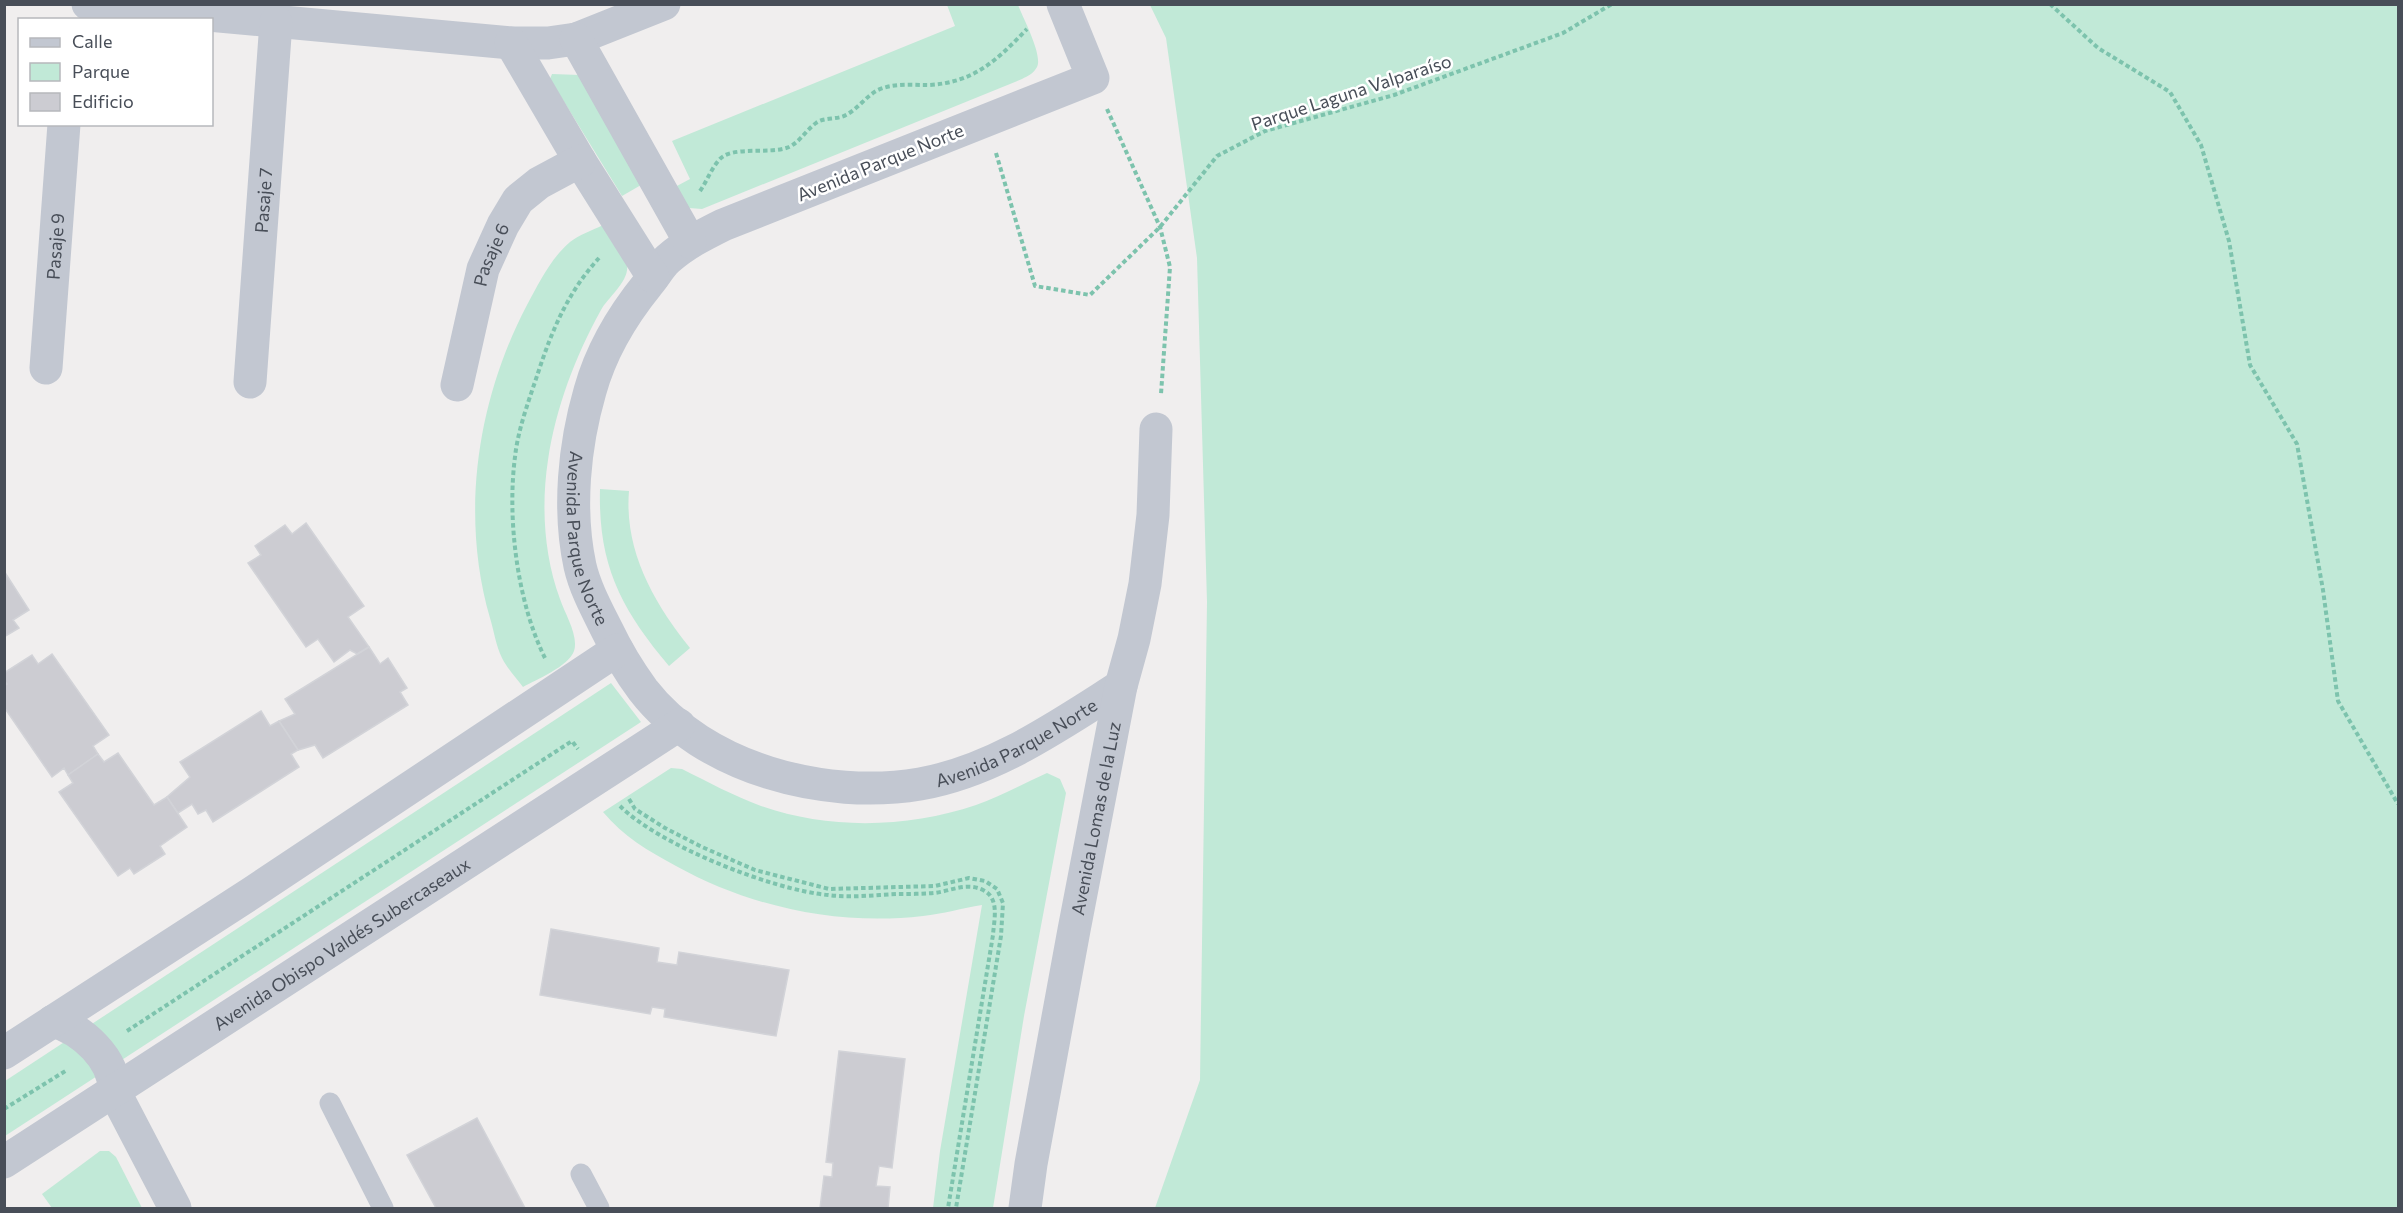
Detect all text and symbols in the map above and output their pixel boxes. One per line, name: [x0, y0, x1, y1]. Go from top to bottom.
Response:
legend: [18, 18, 213, 126]
text: Calle: [72, 30, 112, 52]
street label: Parque Laguna Valparaíso: [1248, 49, 1454, 135]
text: Parque: [72, 60, 130, 82]
text: Edificio: [72, 90, 134, 112]
street label: Avenida Parque Norte: [793, 119, 967, 205]
street label: Pasaje 7: [250, 167, 276, 234]
street label: Pasaje 9: [42, 212, 68, 280]
street label: Pasaje 6: [468, 219, 514, 288]
street label: Avenida Parque Norte: [563, 450, 614, 629]
street label: Avenida Parque Norte: [933, 693, 1101, 791]
street label: Avenida Lomas de la Luz: [1066, 720, 1125, 917]
street label: Avenida Obispo Valdés Subercaseaux: [209, 852, 474, 1035]

